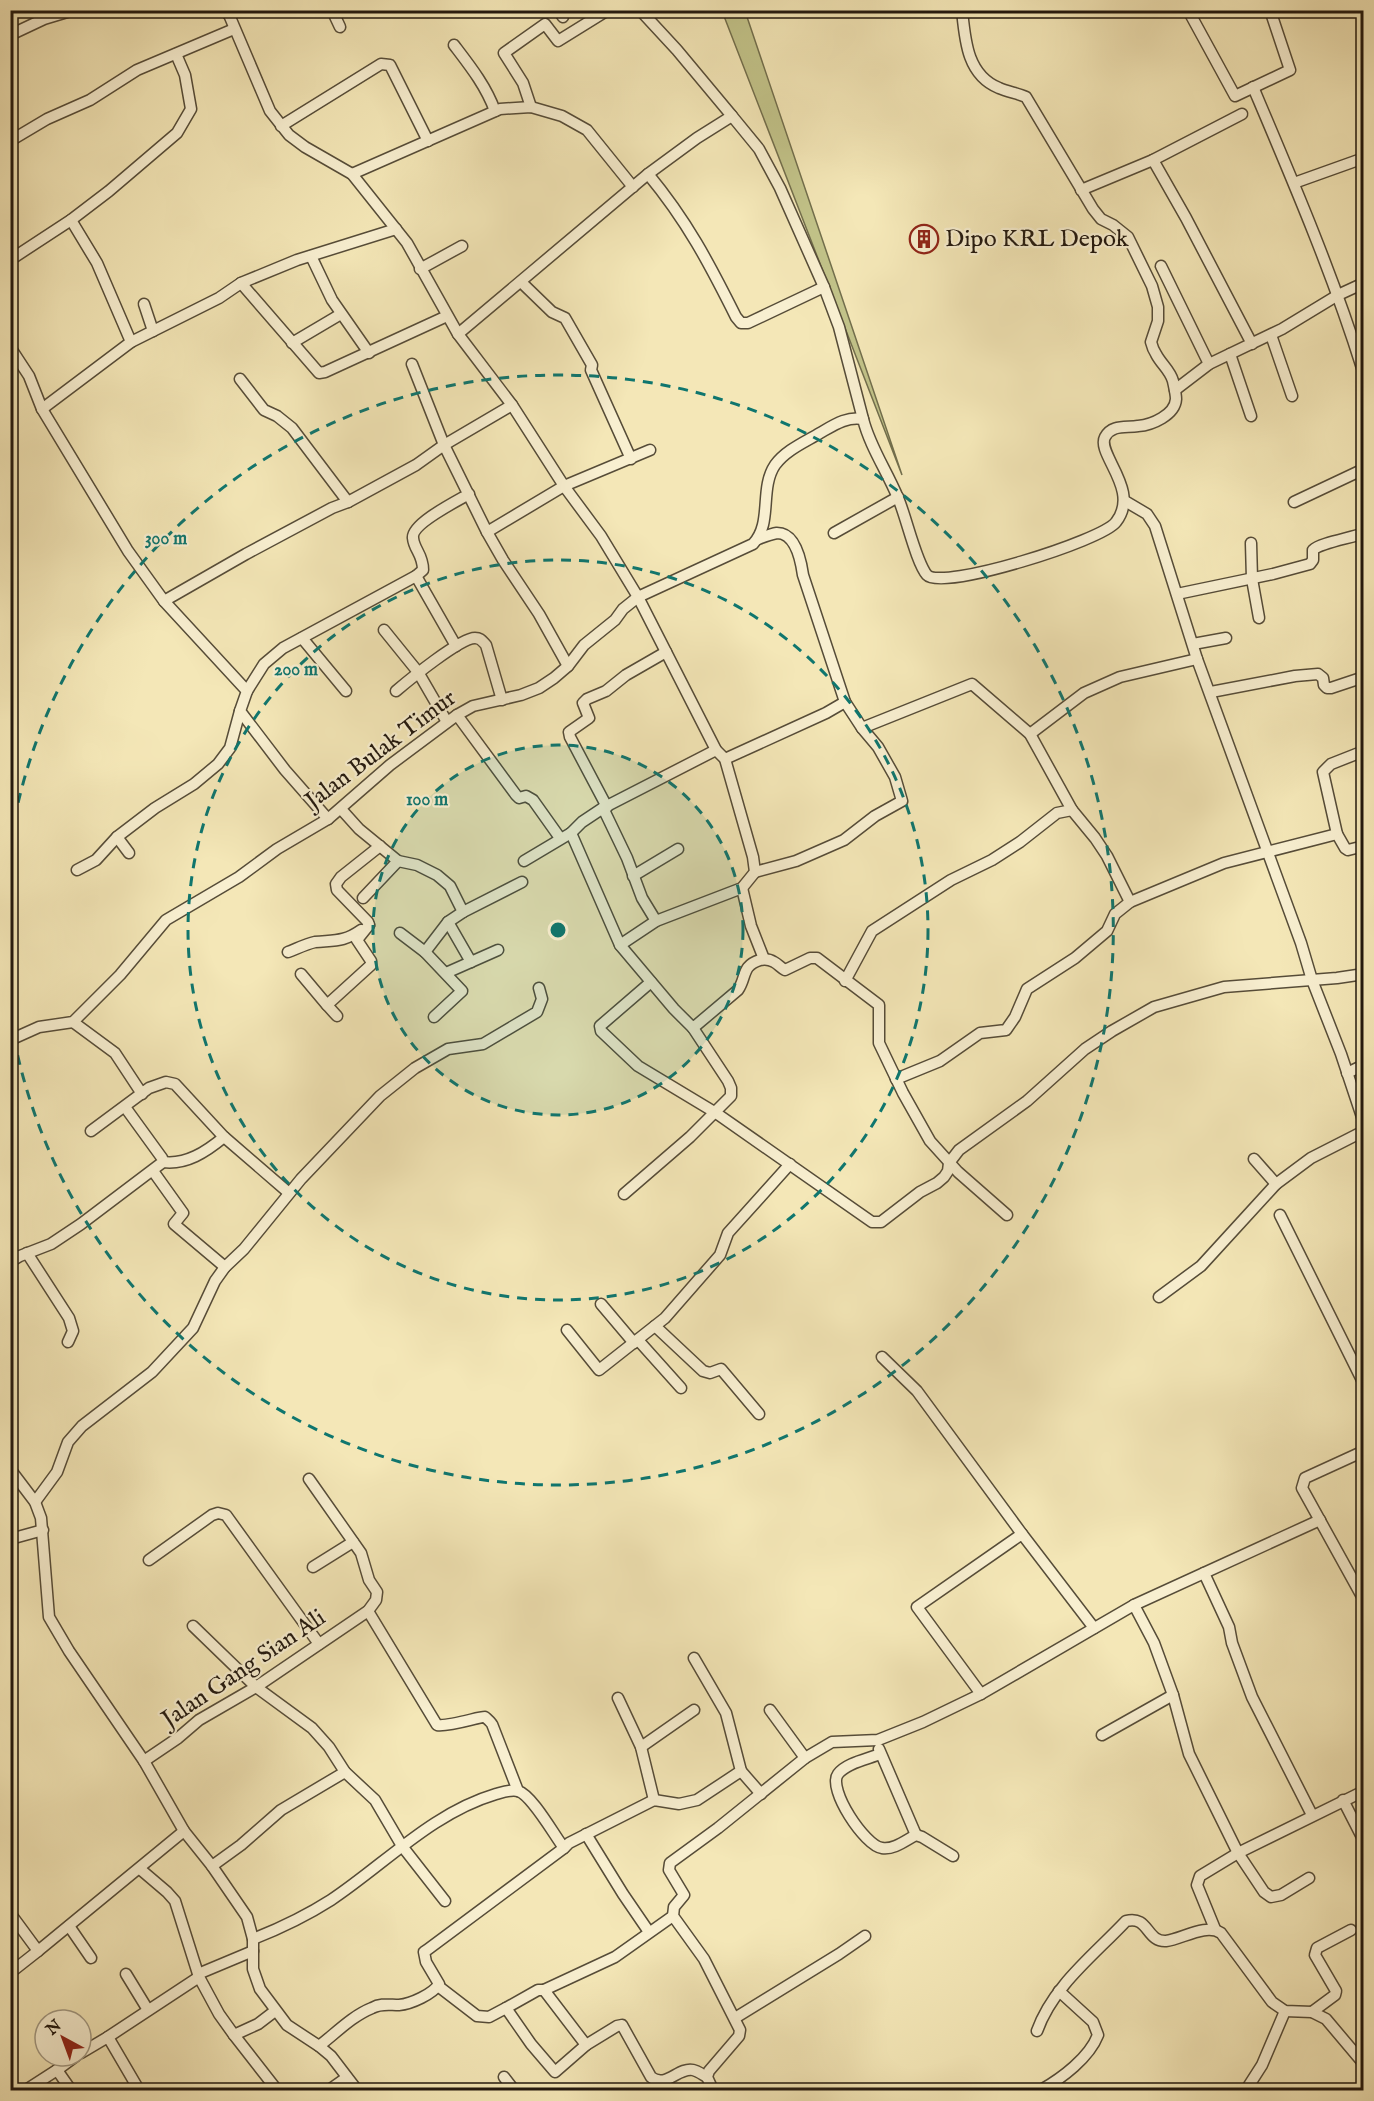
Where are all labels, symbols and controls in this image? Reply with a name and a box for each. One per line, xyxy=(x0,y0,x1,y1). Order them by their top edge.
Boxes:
building icon: Dipo KRL Depok xyxy=(908,223,940,255)
place label: Dipo KRL Depok xyxy=(945,224,1129,255)
text: 300 m xyxy=(145,528,187,551)
text: 200 m xyxy=(274,659,318,682)
street label: Jalan Bulak Timur xyxy=(297,683,463,819)
text: 100 m xyxy=(406,789,448,812)
centre of rings xyxy=(548,920,568,940)
street label: Jalan Gang Sian Ali xyxy=(154,1603,332,1737)
north arrow xyxy=(33,2008,93,2068)
text: N xyxy=(42,2016,66,2041)

